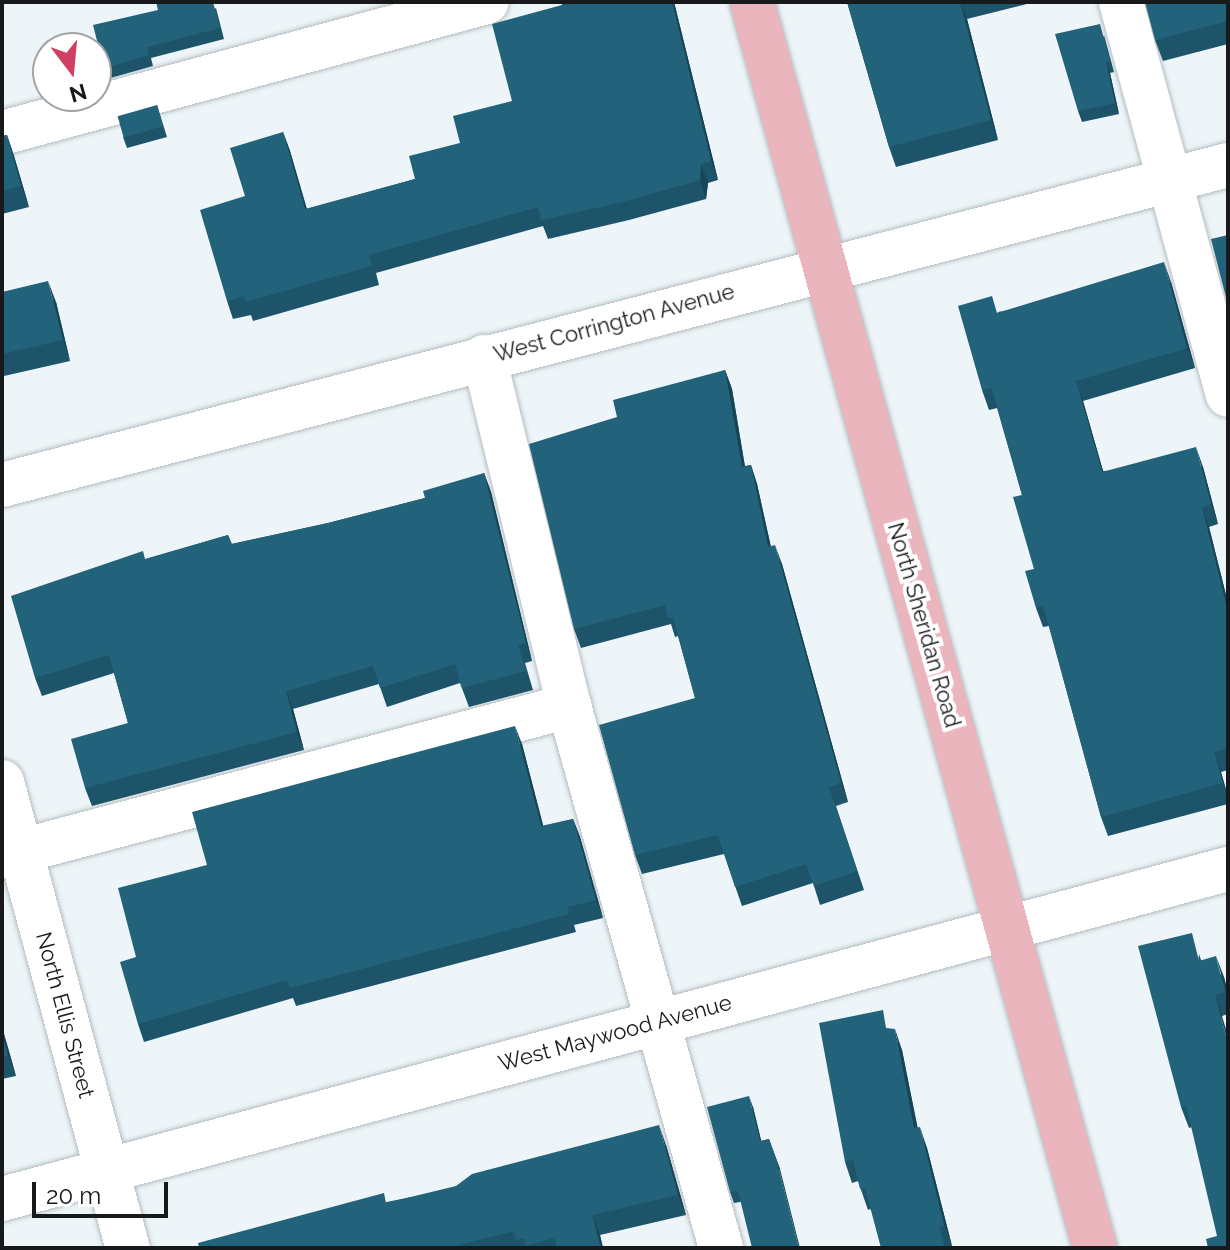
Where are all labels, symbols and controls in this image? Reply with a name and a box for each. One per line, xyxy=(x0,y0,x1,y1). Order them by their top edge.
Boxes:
north arrow xyxy=(32,32,112,112)
text: N xyxy=(66,78,90,108)
street label: West Corrington Avenue xyxy=(490,278,738,368)
street label: North Sheridan Road xyxy=(882,520,966,730)
street label: North Ellis Street xyxy=(30,929,100,1101)
street label: West Maywood Avenue xyxy=(495,989,735,1077)
scale bar xyxy=(36,1166,172,1216)
text: 20 m xyxy=(46,1181,101,1210)

